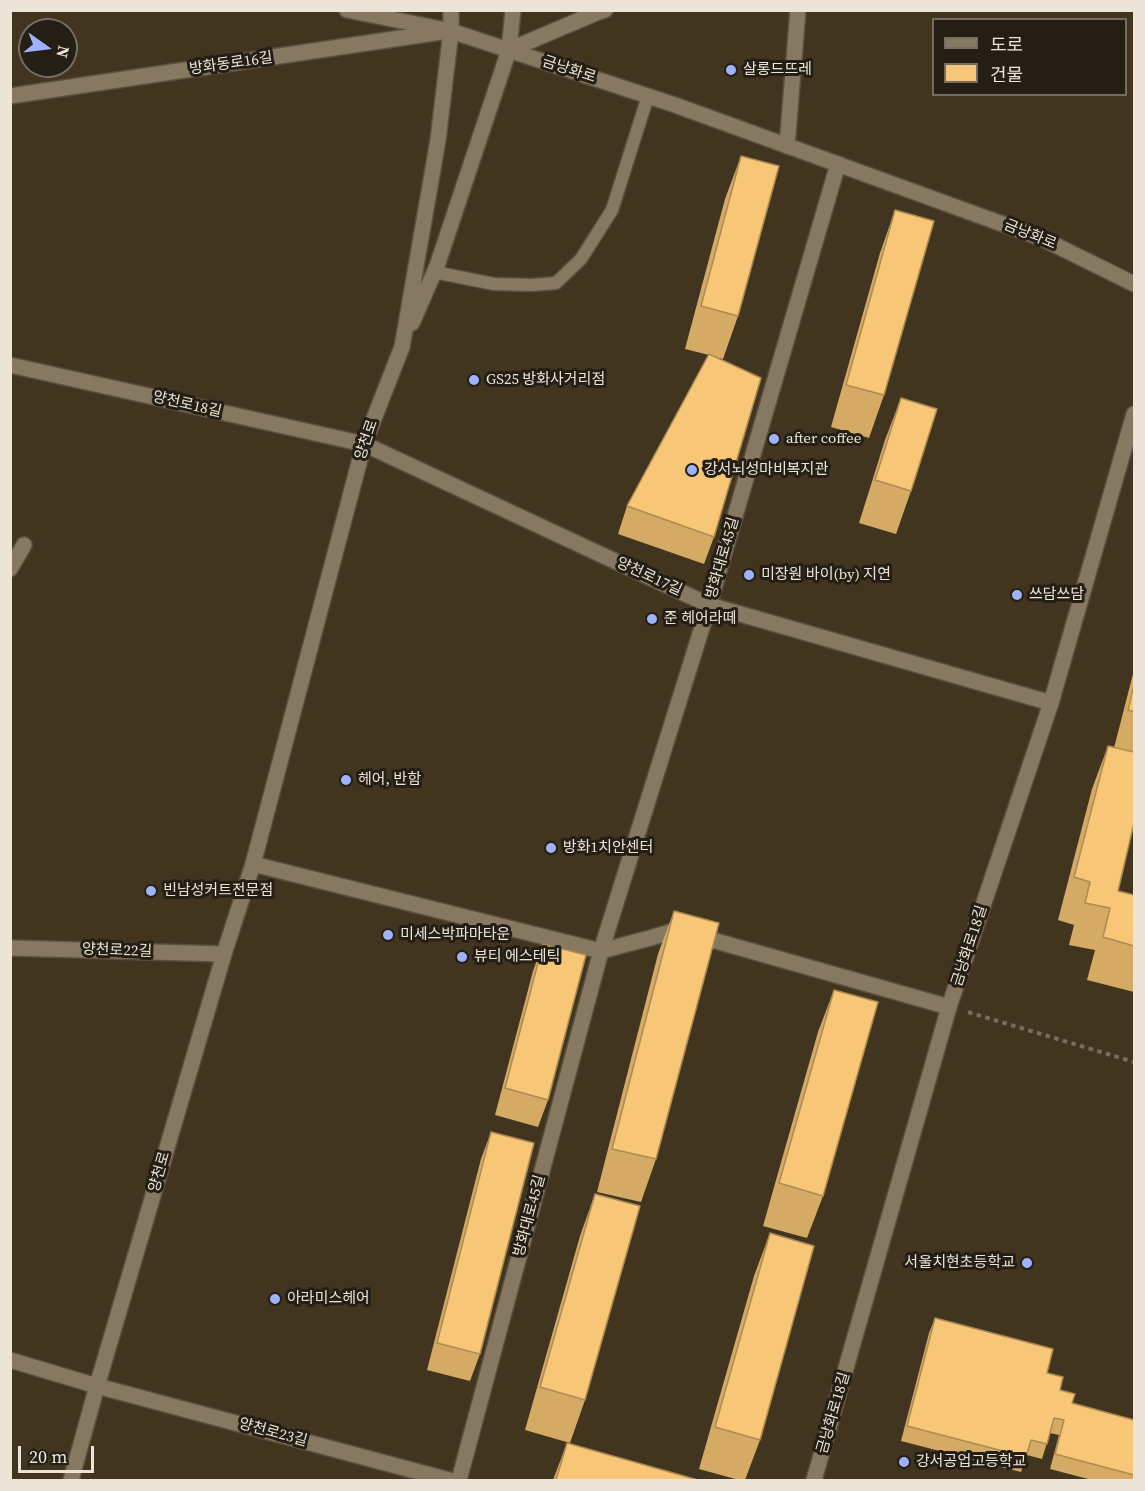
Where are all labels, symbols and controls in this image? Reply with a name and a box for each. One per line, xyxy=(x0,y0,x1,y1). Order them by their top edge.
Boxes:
north arrow xyxy=(18,18,78,78)
legend xyxy=(932,18,1127,96)
text: 도로 xyxy=(990,32,1023,57)
text: N xyxy=(51,44,76,60)
street label: 방화동로16길 xyxy=(188,49,274,79)
street label: 금낭화로 xyxy=(540,53,598,87)
place label: 살롱드뜨레 xyxy=(743,61,812,79)
text: 건물 xyxy=(990,62,1023,87)
marker: 살롱드뜨레 xyxy=(724,63,738,77)
street label: 금낭화로 xyxy=(1001,216,1059,254)
place label: GS25 방화사거리점 xyxy=(486,371,605,389)
marker: GS25 방화사거리점 xyxy=(467,373,481,387)
street label: 양천로18길 xyxy=(151,388,223,422)
street label: 양천로 xyxy=(352,417,382,463)
place label: after coffee xyxy=(786,430,861,448)
marker: after coffee xyxy=(767,432,781,446)
place label: 강서뇌성마비복지관 xyxy=(704,461,828,479)
marker: 강서뇌성마비복지관 xyxy=(685,463,699,477)
street label: 방화대로45길 xyxy=(703,515,743,601)
street label: 양천로17길 xyxy=(613,554,685,600)
place label: 미장원 바이(by) 지연 xyxy=(761,566,891,584)
marker: 미장원 바이(by) 지연 xyxy=(742,568,756,582)
place label: 쓰담쓰담 xyxy=(1029,586,1084,604)
marker: 쓰담쓰담 xyxy=(1010,588,1024,602)
place label: 준 헤어라떼 xyxy=(664,610,736,628)
marker: 준 헤어라떼 xyxy=(645,612,659,626)
place label: 헤어, 반함 xyxy=(358,771,421,789)
marker: 헤어, 반함 xyxy=(339,773,353,787)
place label: 방화1치안센터 xyxy=(563,839,653,857)
marker: 방화1치안센터 xyxy=(544,841,558,855)
place label: 빈남성커트전문점 xyxy=(163,882,273,900)
marker: 빈남성커트전문점 xyxy=(144,884,158,898)
street label: 금낭화로18길 xyxy=(948,903,992,989)
place label: 미세스박파마타운 xyxy=(400,926,510,944)
marker: 미세스박파마타운 xyxy=(381,928,395,942)
street label: 양천로22길 xyxy=(82,941,152,961)
place label: 뷰티 에스테틱 xyxy=(474,948,560,966)
marker: 뷰티 에스테틱 xyxy=(455,950,469,964)
street label: 양천로 xyxy=(146,1150,174,1194)
street label: 방화대로45길 xyxy=(510,1173,550,1259)
place label: 서울치현초등학교 xyxy=(905,1254,1015,1272)
marker: 서울치현초등학교 xyxy=(1020,1256,1034,1270)
place label: 아라미스헤어 xyxy=(287,1290,370,1308)
marker: 아라미스헤어 xyxy=(268,1292,282,1306)
street label: 금낭화로18길 xyxy=(814,1370,854,1456)
street label: 양천로23길 xyxy=(237,1415,309,1451)
scale bar xyxy=(21,1434,98,1472)
text: 20 m xyxy=(29,1444,67,1469)
place label: 강서공업고등학교 xyxy=(916,1453,1026,1471)
marker: 강서공업고등학교 xyxy=(897,1455,911,1469)

